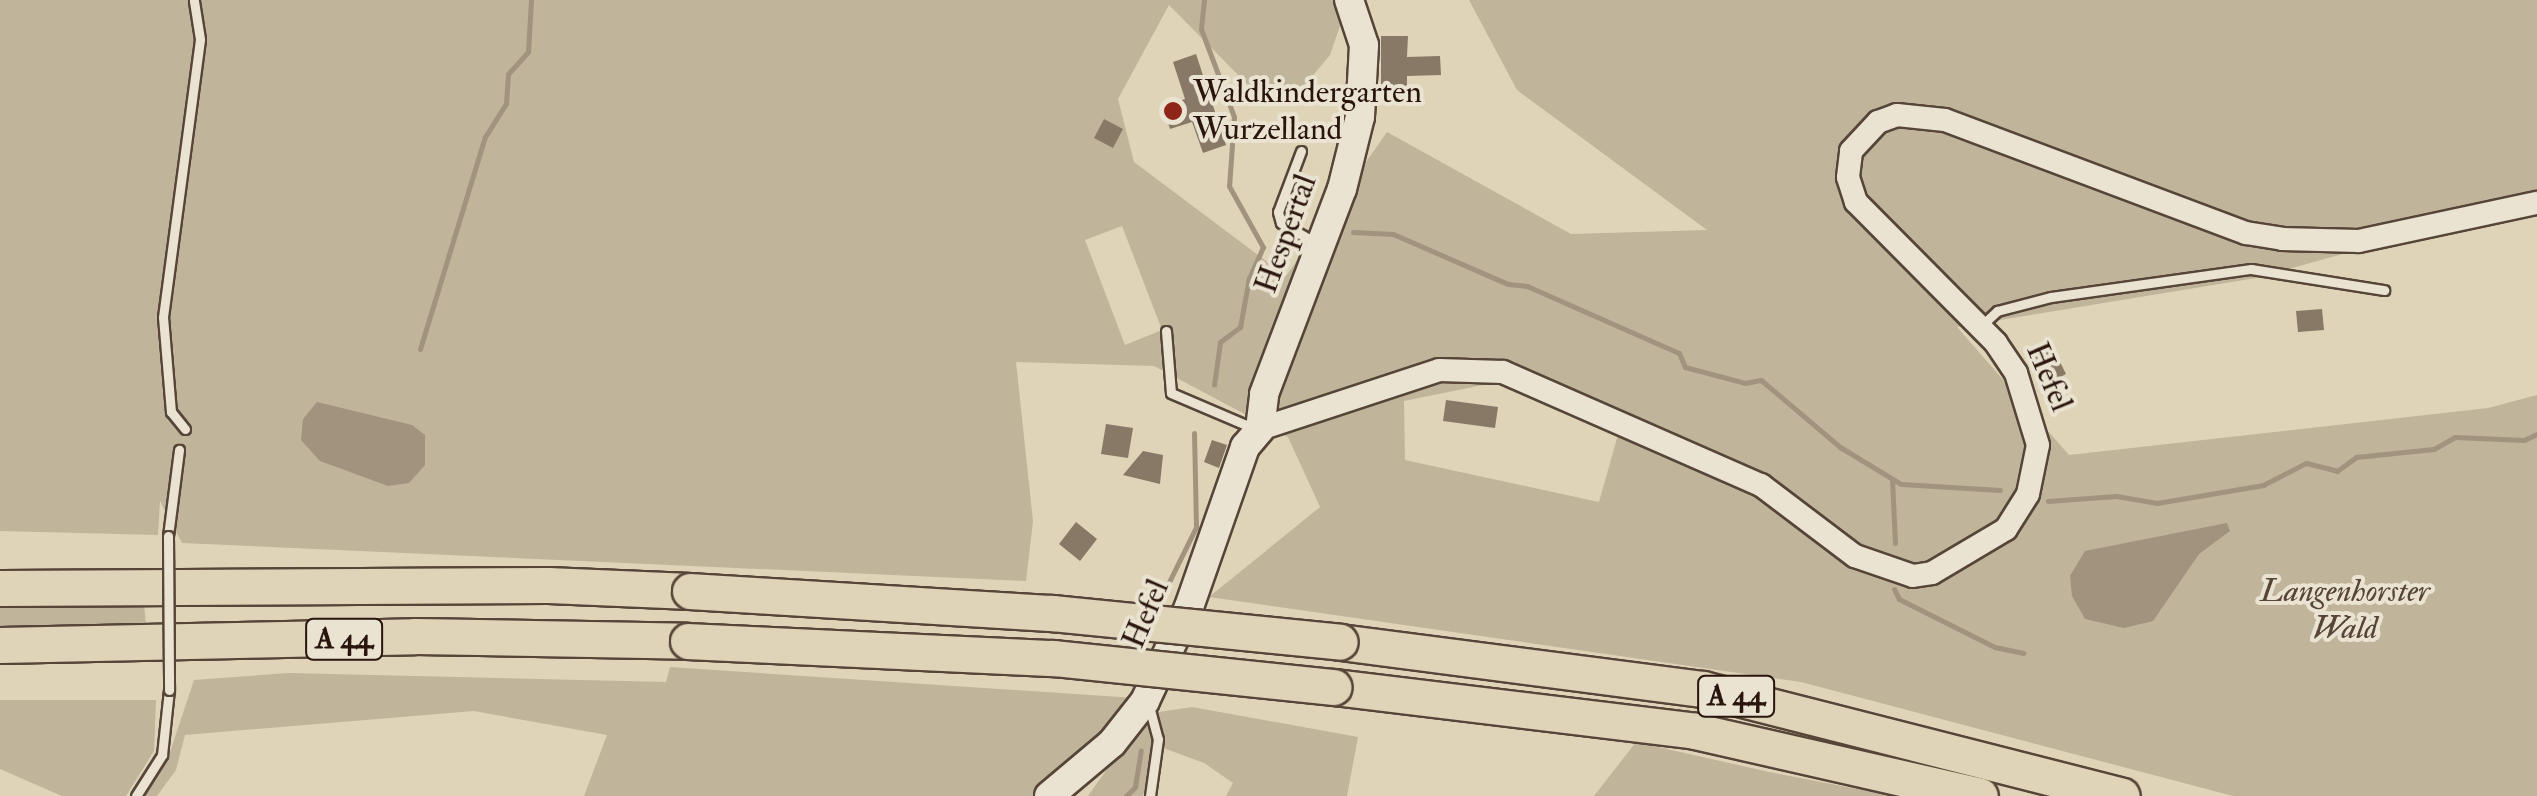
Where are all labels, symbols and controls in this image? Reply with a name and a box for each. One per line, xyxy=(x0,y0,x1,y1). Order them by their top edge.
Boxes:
place label: Waldkindergarten Wurzelland xyxy=(1193,74,1422,149)
marker: Waldkindergarten Wurzelland xyxy=(1162,100,1184,122)
street label: Hespertal xyxy=(1247,169,1325,299)
street label: Hefel xyxy=(2017,337,2081,417)
park label: Langenhorster Wald xyxy=(2260,573,2430,648)
street label: Hefel xyxy=(1114,574,1178,654)
road number: A 44 xyxy=(304,614,384,664)
road number: A 44 xyxy=(1696,671,1776,721)

